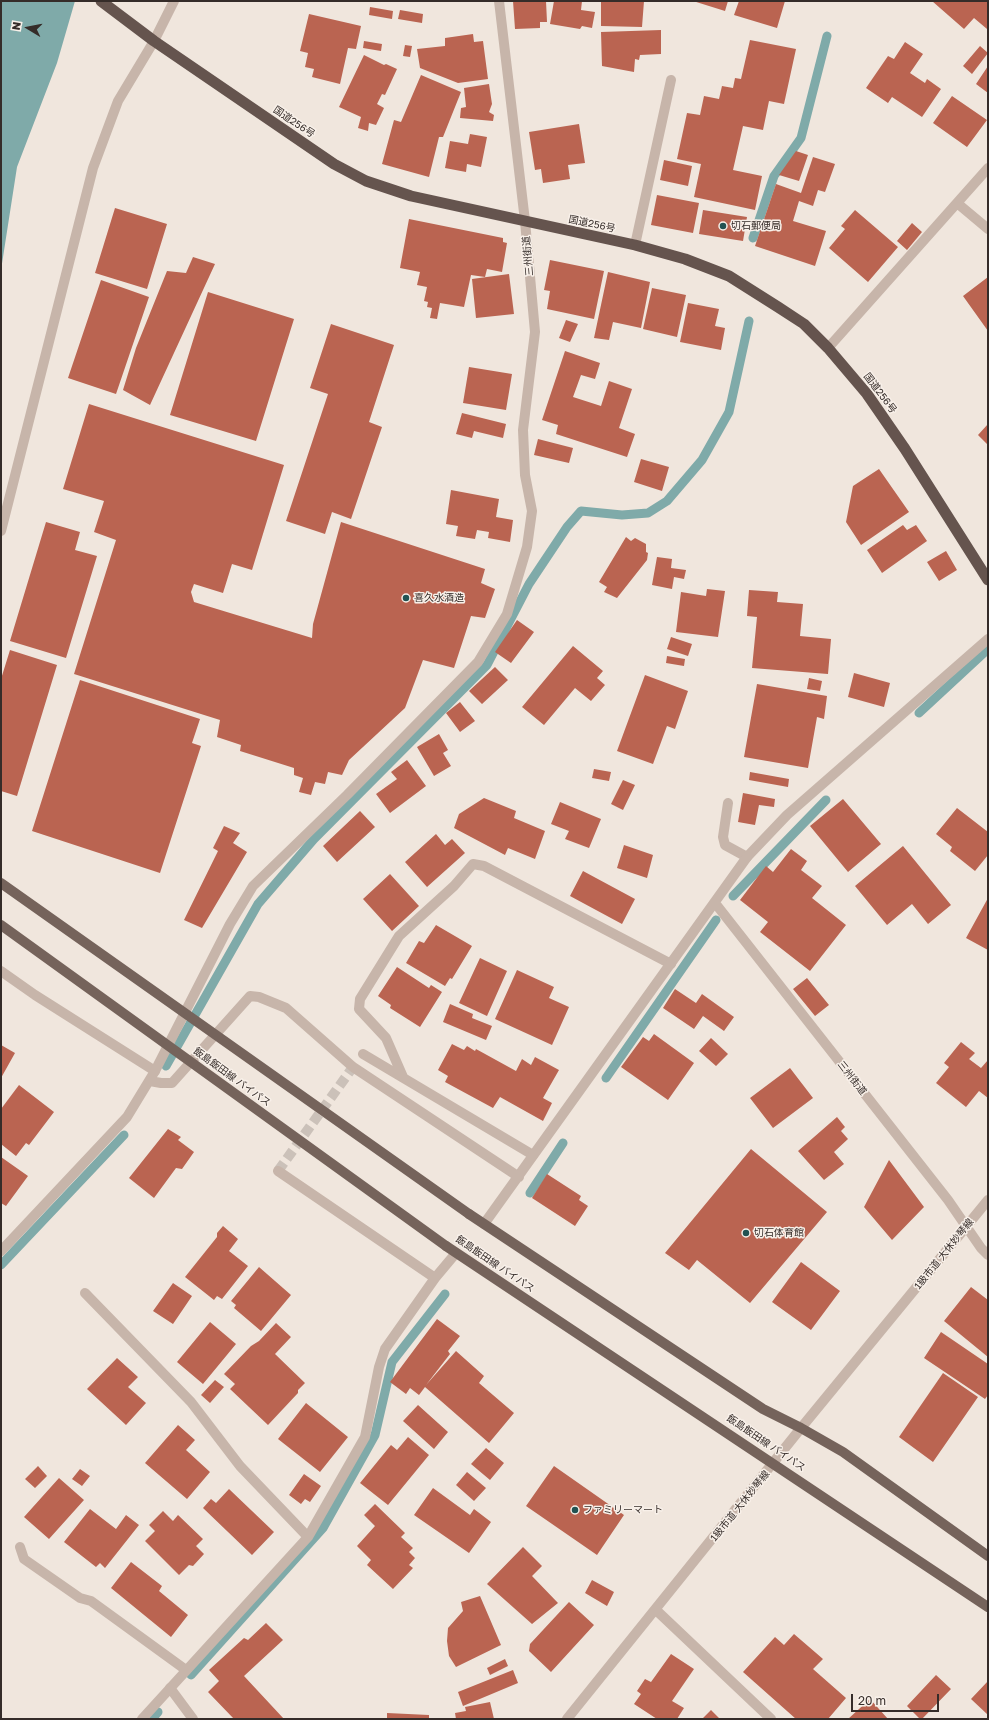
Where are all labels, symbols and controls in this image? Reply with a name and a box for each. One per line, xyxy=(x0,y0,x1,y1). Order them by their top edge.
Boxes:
north arrow xyxy=(8,8,48,48)
text: N xyxy=(9,21,23,31)
street label: 国道256号 xyxy=(271,104,317,140)
street label: 国道256号 xyxy=(567,213,617,235)
place label: 切石郵便局 xyxy=(731,220,781,232)
marker: 切石郵便局 xyxy=(718,221,728,231)
street label: 三州街道 xyxy=(520,236,536,276)
street label: 国道256号 xyxy=(861,370,899,416)
place label: 喜久水酒造 xyxy=(414,592,464,604)
marker: 喜久水酒造 xyxy=(401,593,411,603)
street label: 飯島飯田線 バイパス xyxy=(191,1045,273,1109)
street label: 三州街道 xyxy=(835,1059,869,1097)
street label: 1級市道 大休妙琴線 xyxy=(912,1216,976,1292)
place label: 切石体育館 xyxy=(754,1227,804,1239)
marker: 切石体育館 xyxy=(741,1228,751,1238)
street label: 飯島飯田線 バイパス xyxy=(453,1233,537,1295)
street label: 飯島飯田線 バイパス xyxy=(724,1412,808,1474)
street label: 1級市道 大休妙琴線 xyxy=(708,1468,772,1544)
place label: ファミリーマート xyxy=(583,1504,663,1516)
marker: ファミリーマート xyxy=(570,1505,580,1515)
scale bar xyxy=(853,1686,941,1712)
text: 20 m xyxy=(858,1693,886,1708)

